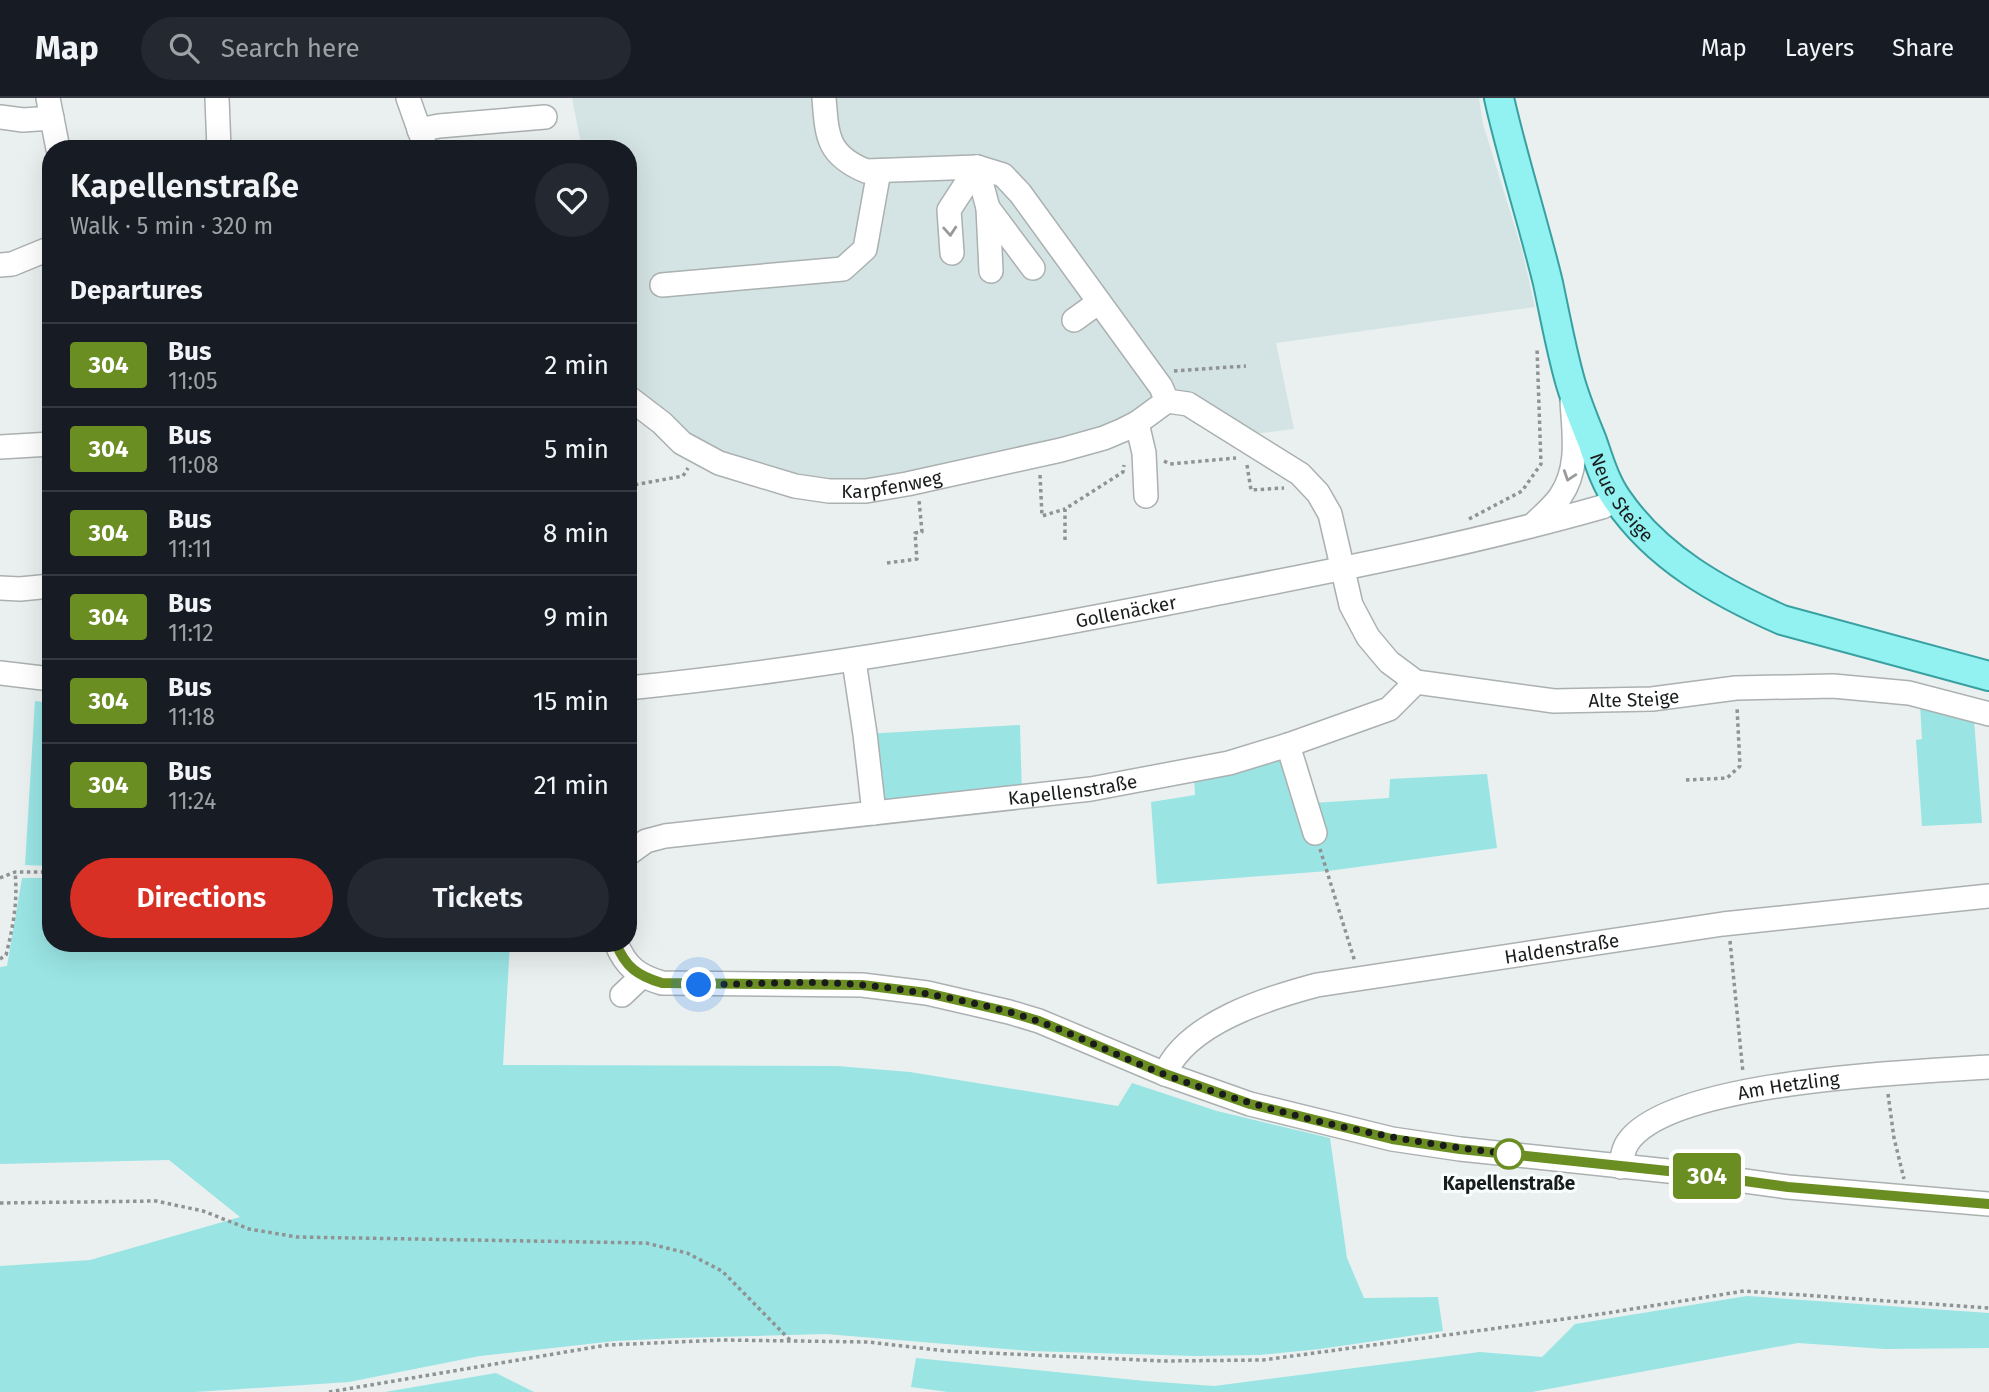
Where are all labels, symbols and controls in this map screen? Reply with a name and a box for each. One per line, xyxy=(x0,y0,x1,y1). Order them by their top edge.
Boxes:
search box xyxy=(141,17,631,80)
text: Map xyxy=(35,28,99,68)
icon: search xyxy=(165,29,203,67)
text: Search here xyxy=(221,33,360,64)
text: Map xyxy=(1701,34,1747,62)
text: Layers xyxy=(1785,34,1854,62)
text: Share xyxy=(1892,34,1954,62)
button: heart xyxy=(535,163,609,237)
text: Kapellenstraße xyxy=(70,166,299,206)
text: Walk · 5 min · 320 m xyxy=(70,212,273,240)
one-way arrow xyxy=(943,225,958,236)
text: Departures xyxy=(70,275,203,306)
text: Bus xyxy=(168,336,211,367)
text: 2 min xyxy=(544,350,609,381)
text: 304 xyxy=(88,351,129,379)
text: 11:05 xyxy=(168,367,217,395)
text: Bus xyxy=(168,420,211,451)
text: 5 min xyxy=(544,434,609,465)
text: 304 xyxy=(88,435,129,463)
street label: Neue Steige xyxy=(1585,450,1659,547)
text: 11:08 xyxy=(168,451,219,479)
street label: Karpfenweg xyxy=(841,465,944,503)
one-way arrow xyxy=(1563,469,1577,481)
text: Bus xyxy=(168,504,211,535)
text: 8 min xyxy=(543,518,609,549)
text: 304 xyxy=(88,519,129,547)
text: 11:11 xyxy=(168,535,212,563)
text: Bus xyxy=(168,588,211,619)
street label: Gollenäcker xyxy=(1074,590,1179,632)
text: 9 min xyxy=(544,602,609,633)
text: 304 xyxy=(88,603,129,631)
text: 11:12 xyxy=(168,619,214,647)
text: Bus xyxy=(168,672,211,703)
street label: Alte Steige xyxy=(1588,684,1681,712)
text: 15 min xyxy=(533,686,609,717)
text: 304 xyxy=(88,687,129,715)
text: 11:18 xyxy=(168,703,215,731)
text: Bus xyxy=(168,756,211,787)
street label: Kapellenstraße xyxy=(1007,769,1139,810)
text: 21 min xyxy=(534,770,609,801)
text: 304 xyxy=(88,771,129,799)
text: 11:24 xyxy=(168,787,216,815)
button: Directions xyxy=(70,858,333,938)
button: Tickets xyxy=(347,858,609,938)
street label: Haldenstraße xyxy=(1503,928,1621,968)
your location xyxy=(681,967,716,1002)
street label: Am Hetzling xyxy=(1735,1067,1841,1104)
marker: Kapellenstraße xyxy=(1494,1139,1524,1169)
line badge: 304 xyxy=(1667,1153,1747,1199)
text: 304 xyxy=(1687,1162,1727,1190)
place label: Kapellenstraße xyxy=(1443,1172,1575,1195)

